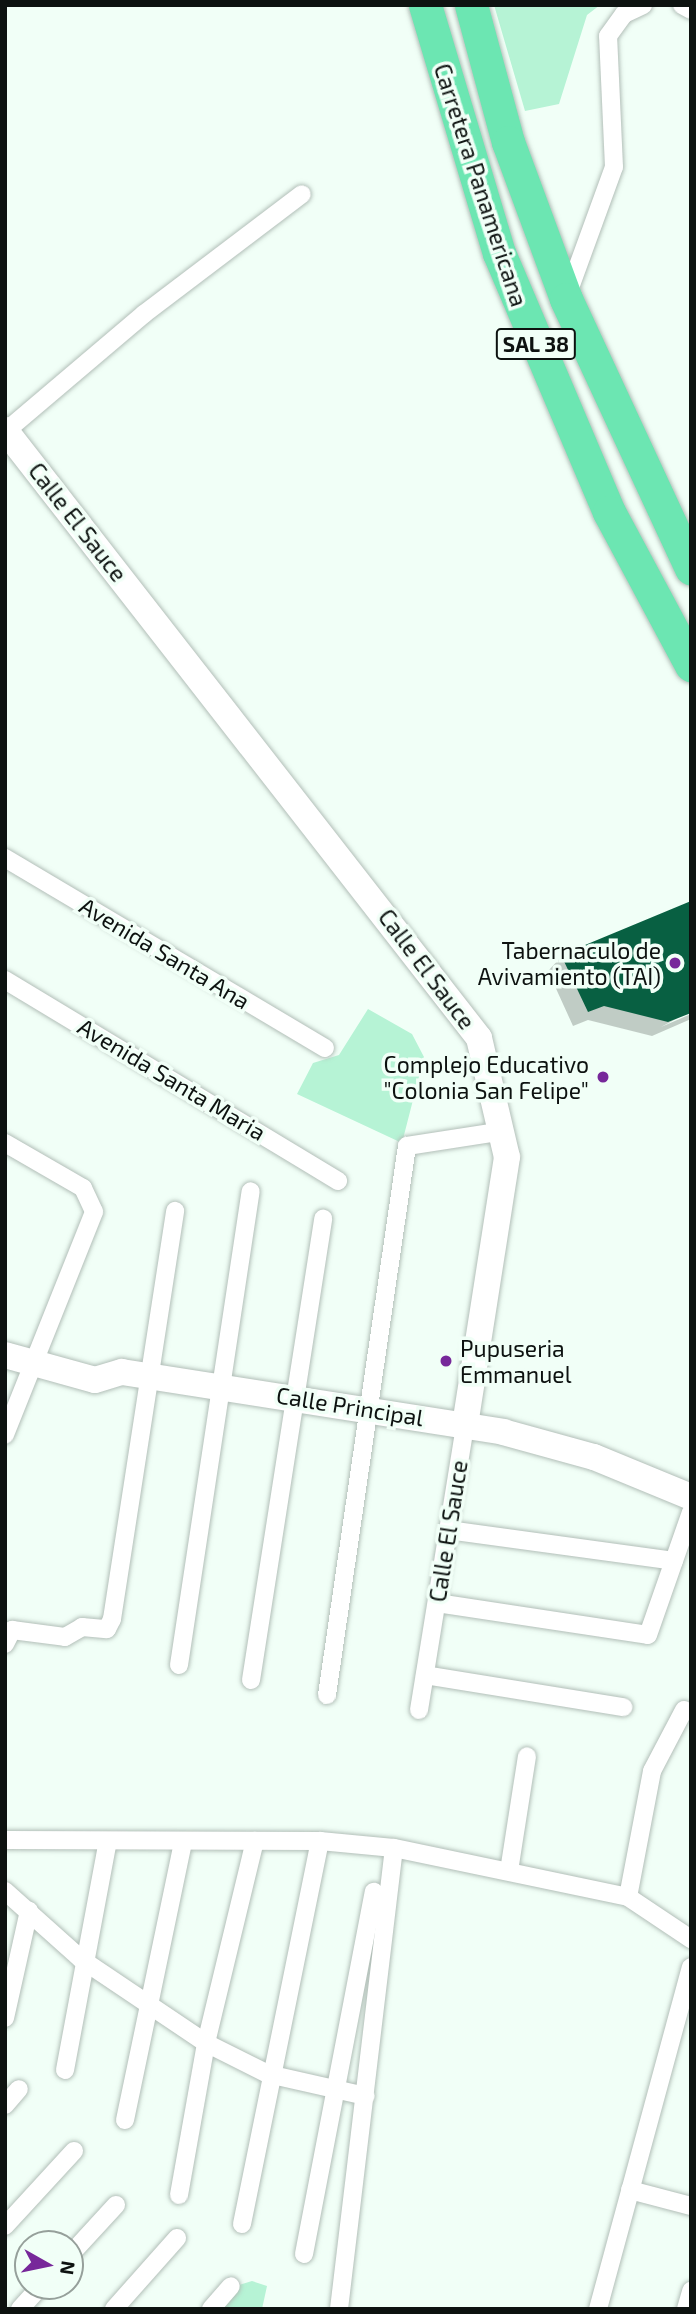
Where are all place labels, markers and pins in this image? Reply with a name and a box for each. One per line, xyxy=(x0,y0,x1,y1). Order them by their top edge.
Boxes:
place label: Tabernaculo de Avivamiento (TAI) xyxy=(478,936,661,990)
marker: Tabernaculo de Avivamiento (TAI) xyxy=(667,955,683,971)
place label: Complejo Educativo "Colonia San Felipe" xyxy=(383,1050,589,1104)
marker: Complejo Educativo "Colonia San Felipe" xyxy=(595,1069,611,1085)
place label: Pupuseria Emmanuel xyxy=(460,1334,571,1388)
marker: Pupuseria Emmanuel xyxy=(438,1353,454,1369)

